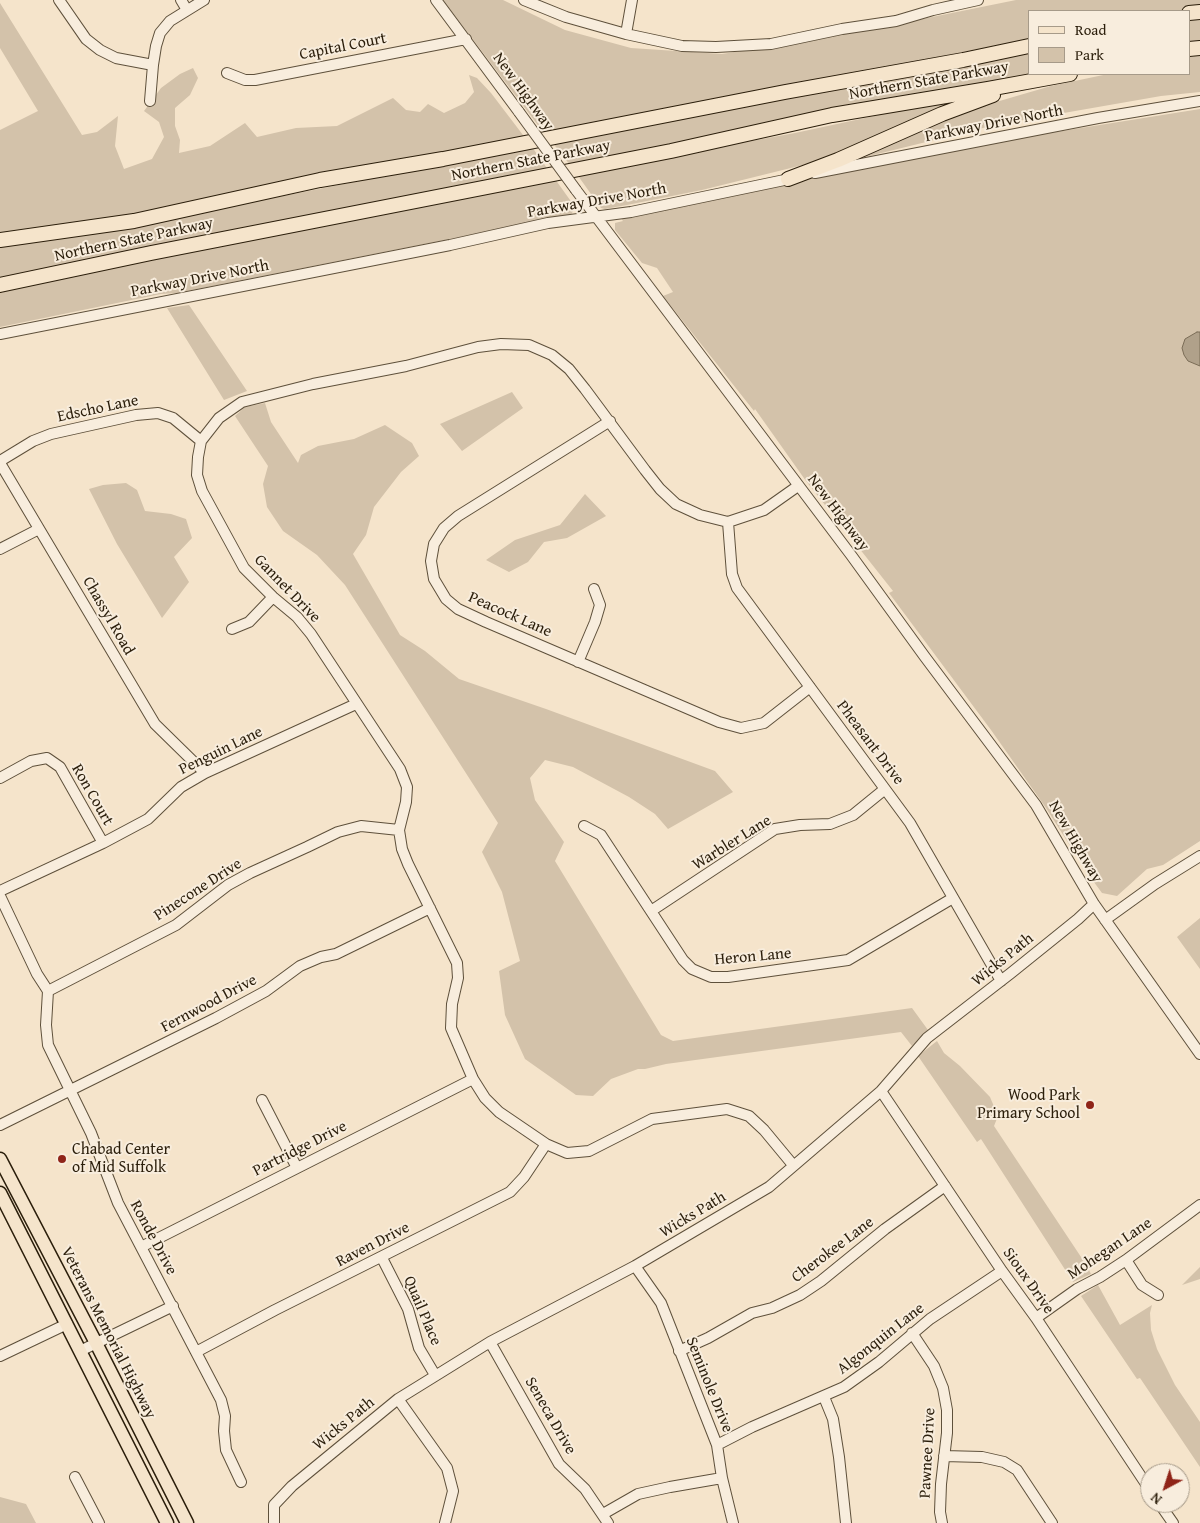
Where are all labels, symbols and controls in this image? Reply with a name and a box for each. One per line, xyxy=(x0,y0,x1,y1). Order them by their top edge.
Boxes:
legend xyxy=(1028,10,1190,75)
text: Road xyxy=(1075,19,1106,40)
street label: Capital Court xyxy=(298,29,388,65)
text: Park xyxy=(1075,44,1104,65)
street label: New Highway xyxy=(488,49,558,135)
street label: Northern State Parkway xyxy=(848,58,1010,104)
street label: Parkway Drive North xyxy=(923,101,1065,147)
street label: Northern State Parkway xyxy=(450,136,612,186)
street label: Parkway Drive North xyxy=(526,179,668,223)
street label: Northern State Parkway xyxy=(53,214,215,266)
street label: Parkway Drive North xyxy=(129,256,271,302)
street label: Edscho Lane xyxy=(56,391,140,427)
street label: New Highway xyxy=(803,471,873,555)
street label: Gannet Drive xyxy=(250,551,324,627)
street label: Chassyl Road xyxy=(78,573,138,659)
street label: Peacock Lane xyxy=(465,588,555,642)
street label: Pheasant Drive xyxy=(832,697,908,789)
street label: Penguin Lane xyxy=(176,723,266,779)
street label: Ron Court xyxy=(67,761,117,829)
street label: New Highway xyxy=(1044,798,1106,886)
street label: Warbler Lane xyxy=(689,811,775,875)
street label: Pinecone Drive xyxy=(151,855,245,925)
street label: Wicks Path xyxy=(968,929,1038,991)
street label: Heron Lane xyxy=(714,944,792,970)
street label: Fernwood Drive xyxy=(158,971,260,1037)
place label: Wood Park Primary School xyxy=(977,1086,1080,1124)
marker: Wood Park Primary School xyxy=(1084,1099,1096,1111)
street label: Partridge Drive xyxy=(250,1117,350,1181)
place label: Chabad Center of Mid Suffolk xyxy=(72,1140,170,1178)
marker: Chabad Center of Mid Suffolk xyxy=(56,1153,68,1165)
street label: Wicks Path xyxy=(656,1188,730,1242)
street label: Ronde Drive xyxy=(125,1197,181,1279)
street label: Cherokee Lane xyxy=(788,1213,878,1287)
street label: Mohegan Lane xyxy=(1064,1214,1156,1284)
street label: Raven Drive xyxy=(333,1218,413,1272)
street label: Veterans Memorial Highway xyxy=(56,1244,160,1422)
street label: Sioux Drive xyxy=(998,1244,1058,1318)
street label: Quail Place xyxy=(399,1273,445,1349)
street label: Algonquin Lane xyxy=(834,1299,928,1379)
street label: Seminole Drive xyxy=(681,1334,737,1436)
street label: Seneca Drive xyxy=(520,1374,580,1458)
street label: Wicks Path xyxy=(309,1393,379,1455)
street label: Pawnee Drive xyxy=(916,1407,940,1499)
north arrow xyxy=(1140,1463,1190,1513)
text: N xyxy=(1146,1488,1166,1509)

